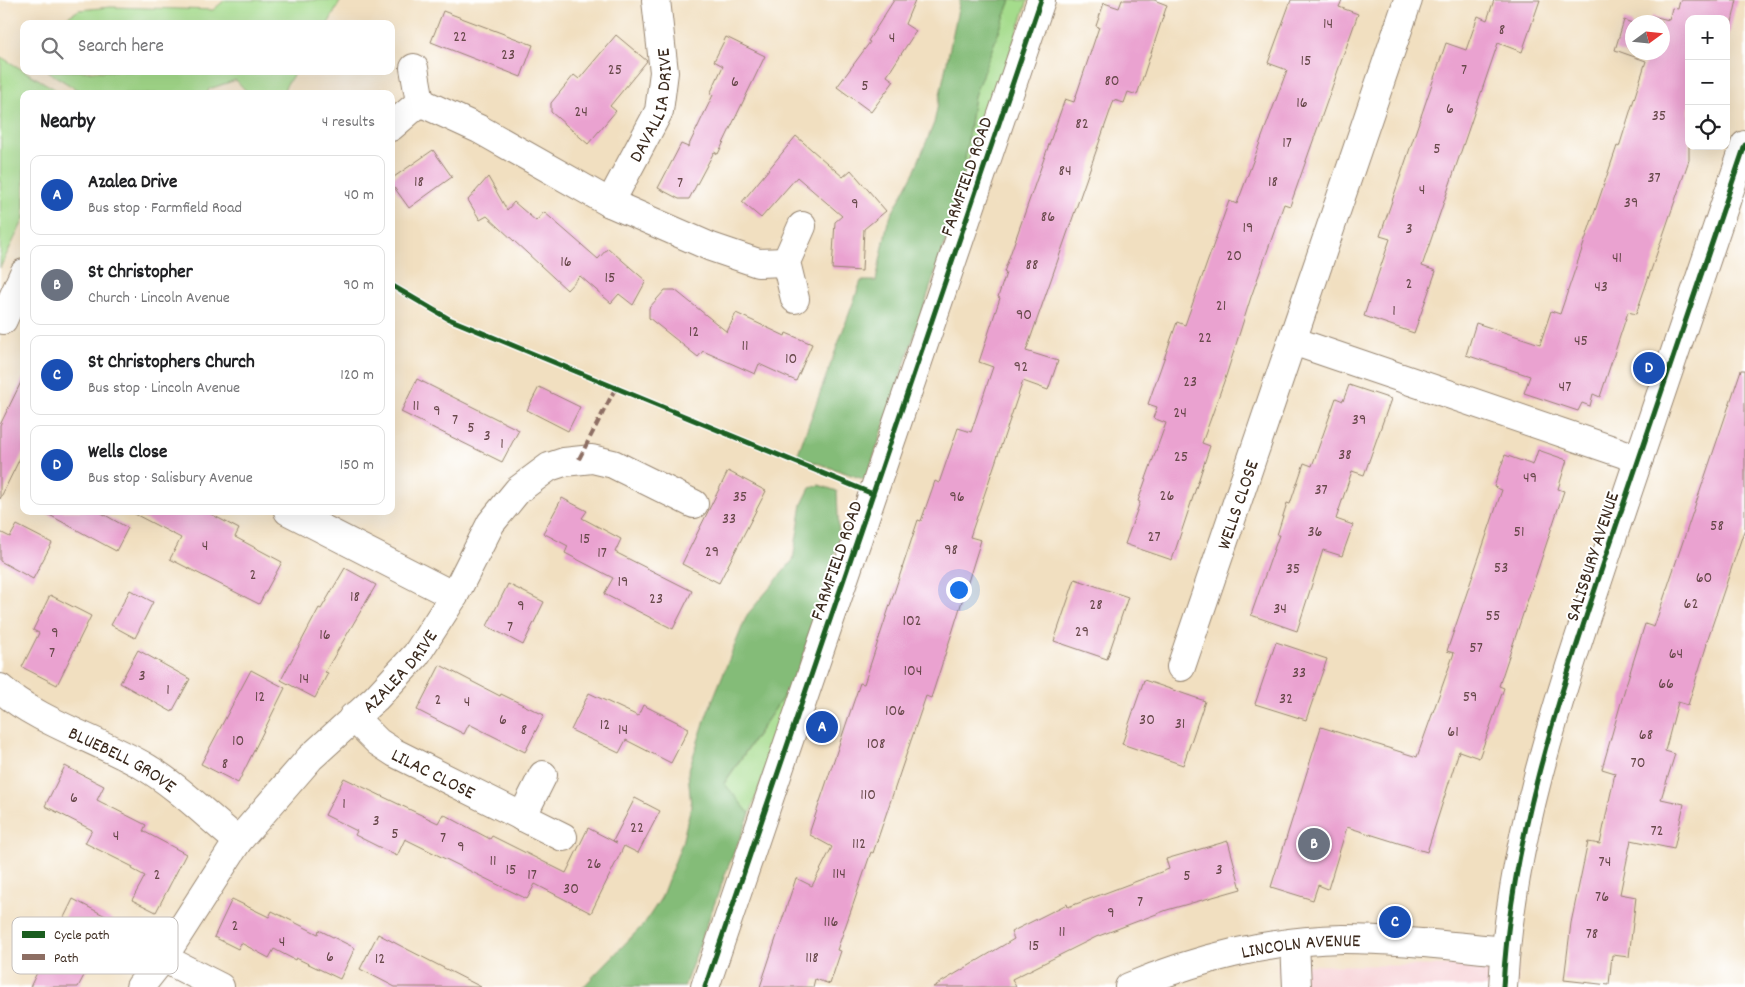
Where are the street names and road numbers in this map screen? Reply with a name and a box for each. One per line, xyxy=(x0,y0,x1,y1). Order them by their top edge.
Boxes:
street label: DAVALLIA DRIVE xyxy=(624,46,681,168)
street label: FARMFIELD ROAD xyxy=(935,114,1001,240)
street label: WELLS CLOSE xyxy=(1212,457,1268,554)
street label: SALISBURY AVENUE xyxy=(1561,488,1628,625)
street label: FARMFIELD ROAD xyxy=(805,498,871,624)
street label: AZALEA DRIVE xyxy=(358,625,446,721)
street label: BLUEBELL GROVE xyxy=(63,721,181,801)
street label: LILAC CLOSE xyxy=(386,743,479,808)
street label: LINCOLN AVENUE xyxy=(1239,929,1361,968)

